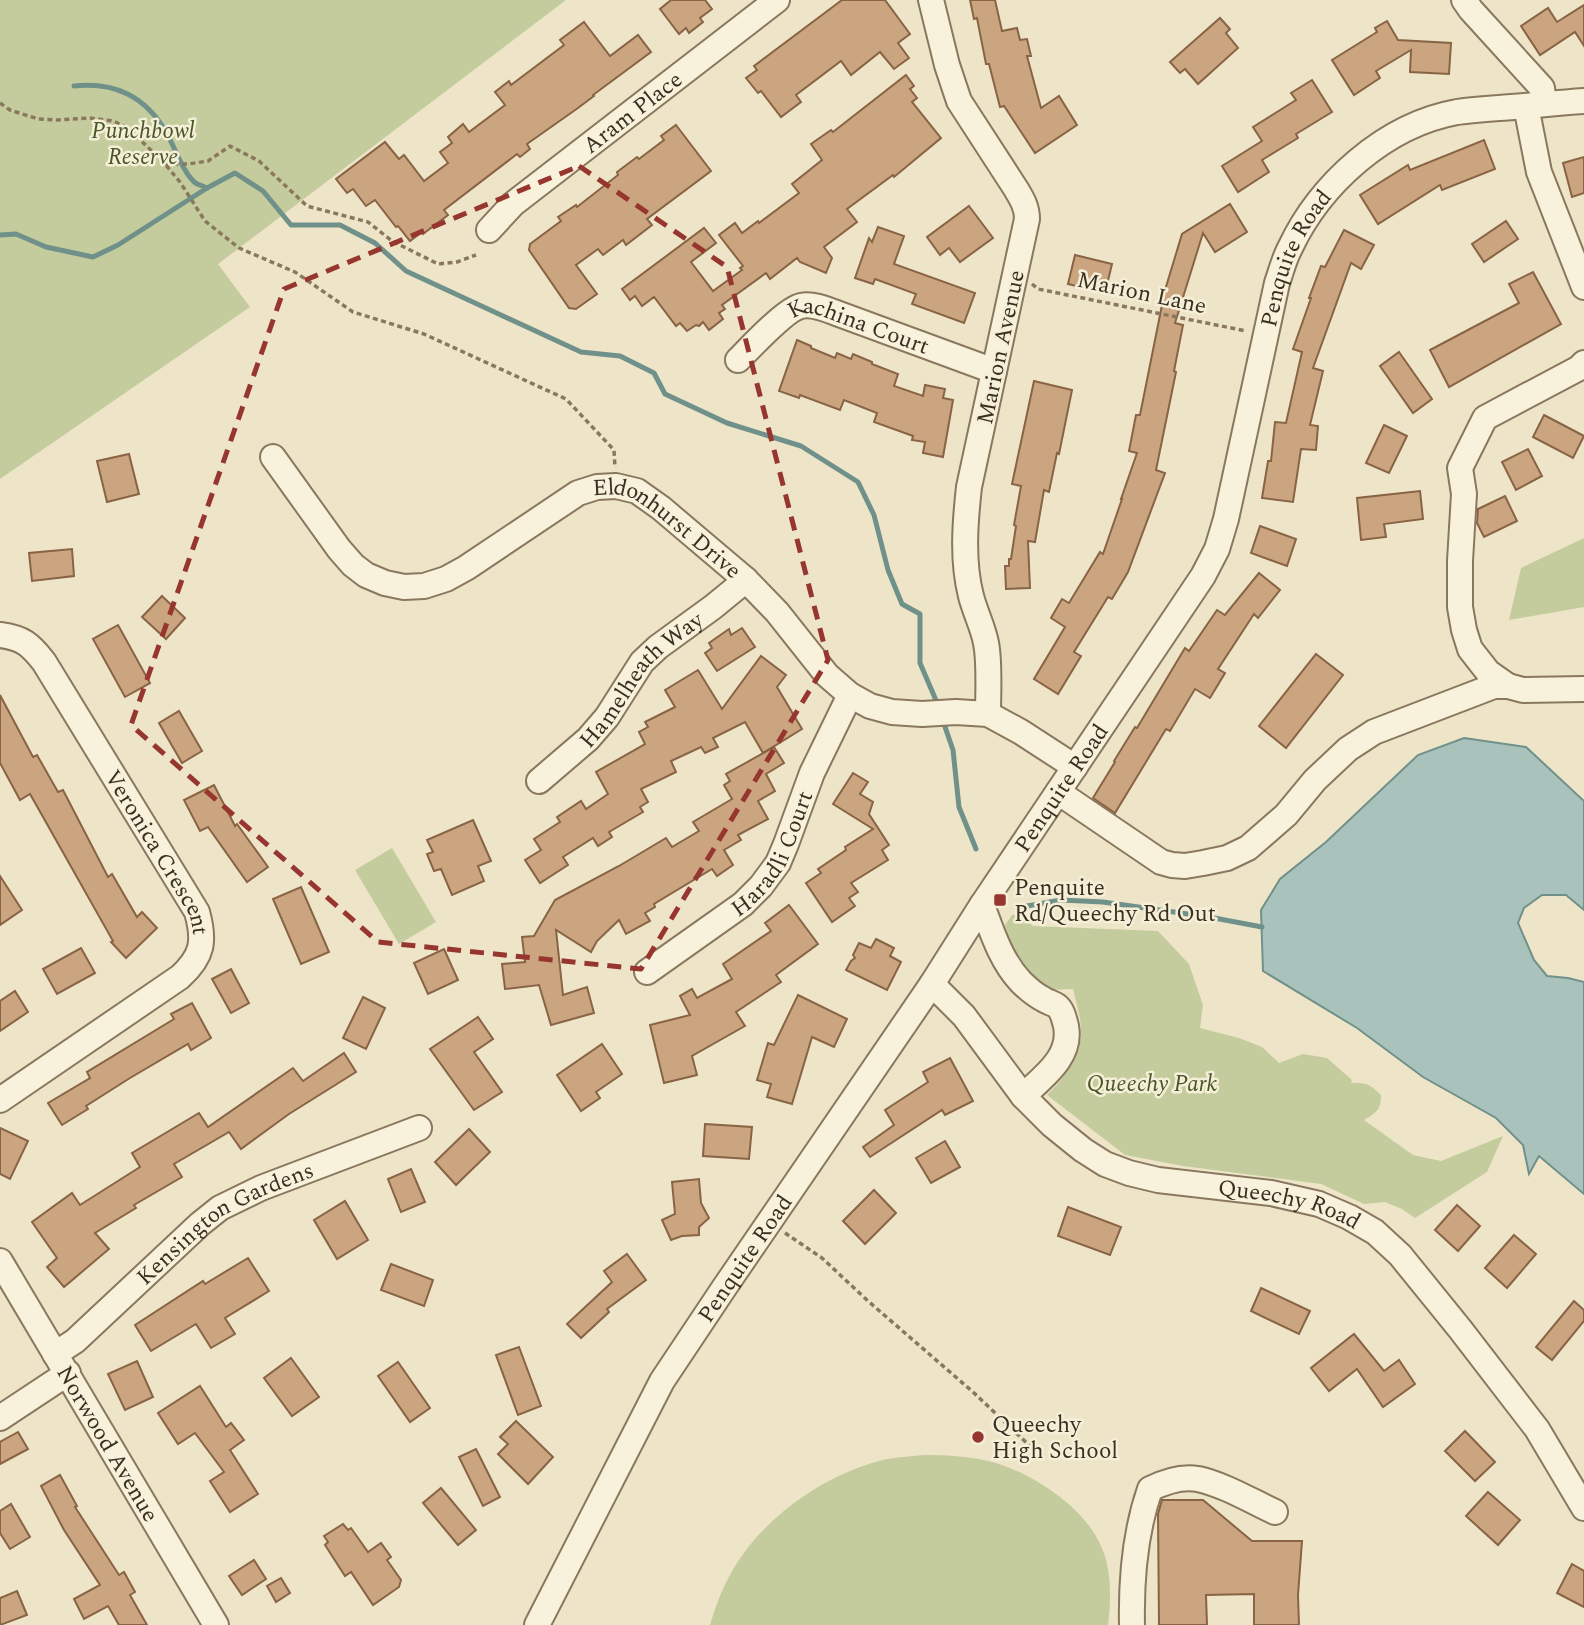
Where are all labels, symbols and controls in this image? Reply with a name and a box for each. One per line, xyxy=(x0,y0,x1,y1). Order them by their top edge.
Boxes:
street label: Aram Place xyxy=(576,63,691,163)
park label: Punchbowl Reserve xyxy=(91,114,195,175)
street label: Penquite Road xyxy=(1252,182,1341,331)
street label: Marion Lane xyxy=(1074,263,1210,324)
street label: Marion Avenue xyxy=(968,267,1035,428)
street label: Kachina Court xyxy=(781,289,934,365)
street label: Eldonhurst Drive xyxy=(592,470,749,588)
street label: Hamelheath Way xyxy=(571,603,712,757)
street label: Penquite Road xyxy=(1006,717,1118,860)
street label: Veronica Crescent xyxy=(95,763,217,937)
street label: Haradli Court xyxy=(724,786,823,926)
place label: Penquite Rd/Queechy Rd Out xyxy=(1014,871,1216,932)
marker: Penquite Rd/Queechy Rd Out xyxy=(992,892,1008,908)
park label: Queechy Park xyxy=(1087,1067,1218,1102)
street label: Kensington Gardens xyxy=(129,1153,319,1294)
street label: Queechy Road xyxy=(1216,1171,1367,1239)
street label: Penquite Road xyxy=(689,1188,802,1330)
street label: Norwood Avenue xyxy=(47,1359,167,1529)
place label: Queechy High School xyxy=(992,1408,1118,1469)
marker: Queechy High School xyxy=(970,1429,986,1445)

